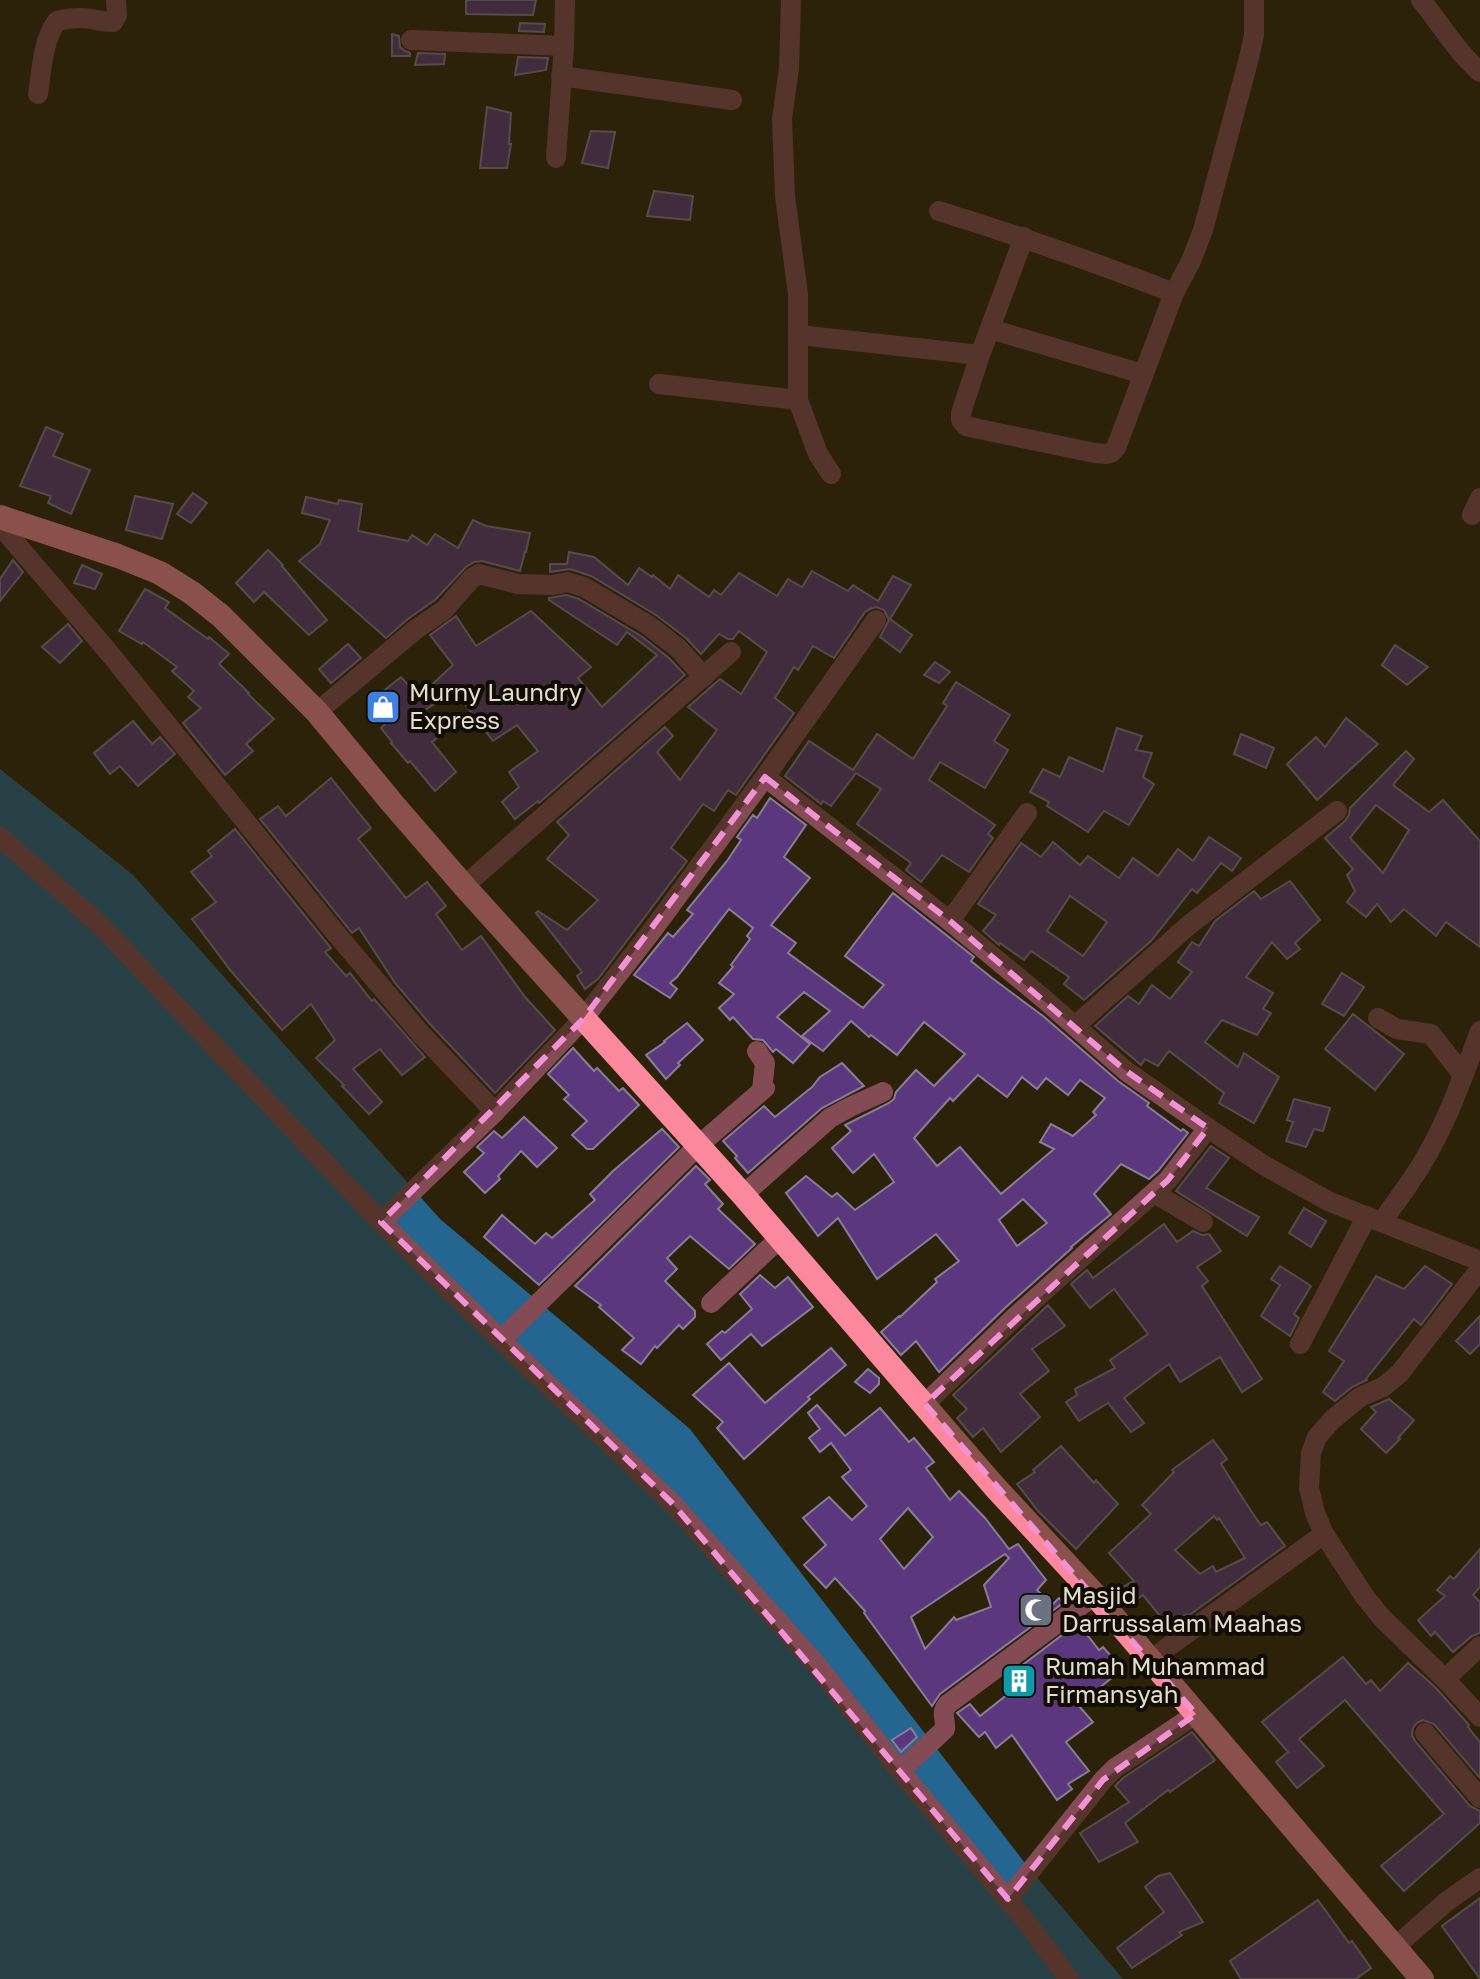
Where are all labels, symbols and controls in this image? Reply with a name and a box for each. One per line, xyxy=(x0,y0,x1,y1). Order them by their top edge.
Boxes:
place label: Murny Laundry Express xyxy=(409,677,582,734)
shop icon: Murny Laundry Express xyxy=(364,688,402,726)
place label: Masjid Darrussalam Maahas xyxy=(1062,1580,1302,1637)
mosque icon: Masjid Darrussalam Maahas xyxy=(1017,1591,1055,1629)
place label: Rumah Muhammad Firmansyah xyxy=(1045,1651,1265,1708)
building icon: Rumah Muhammad Firmansyah xyxy=(1000,1662,1038,1700)

